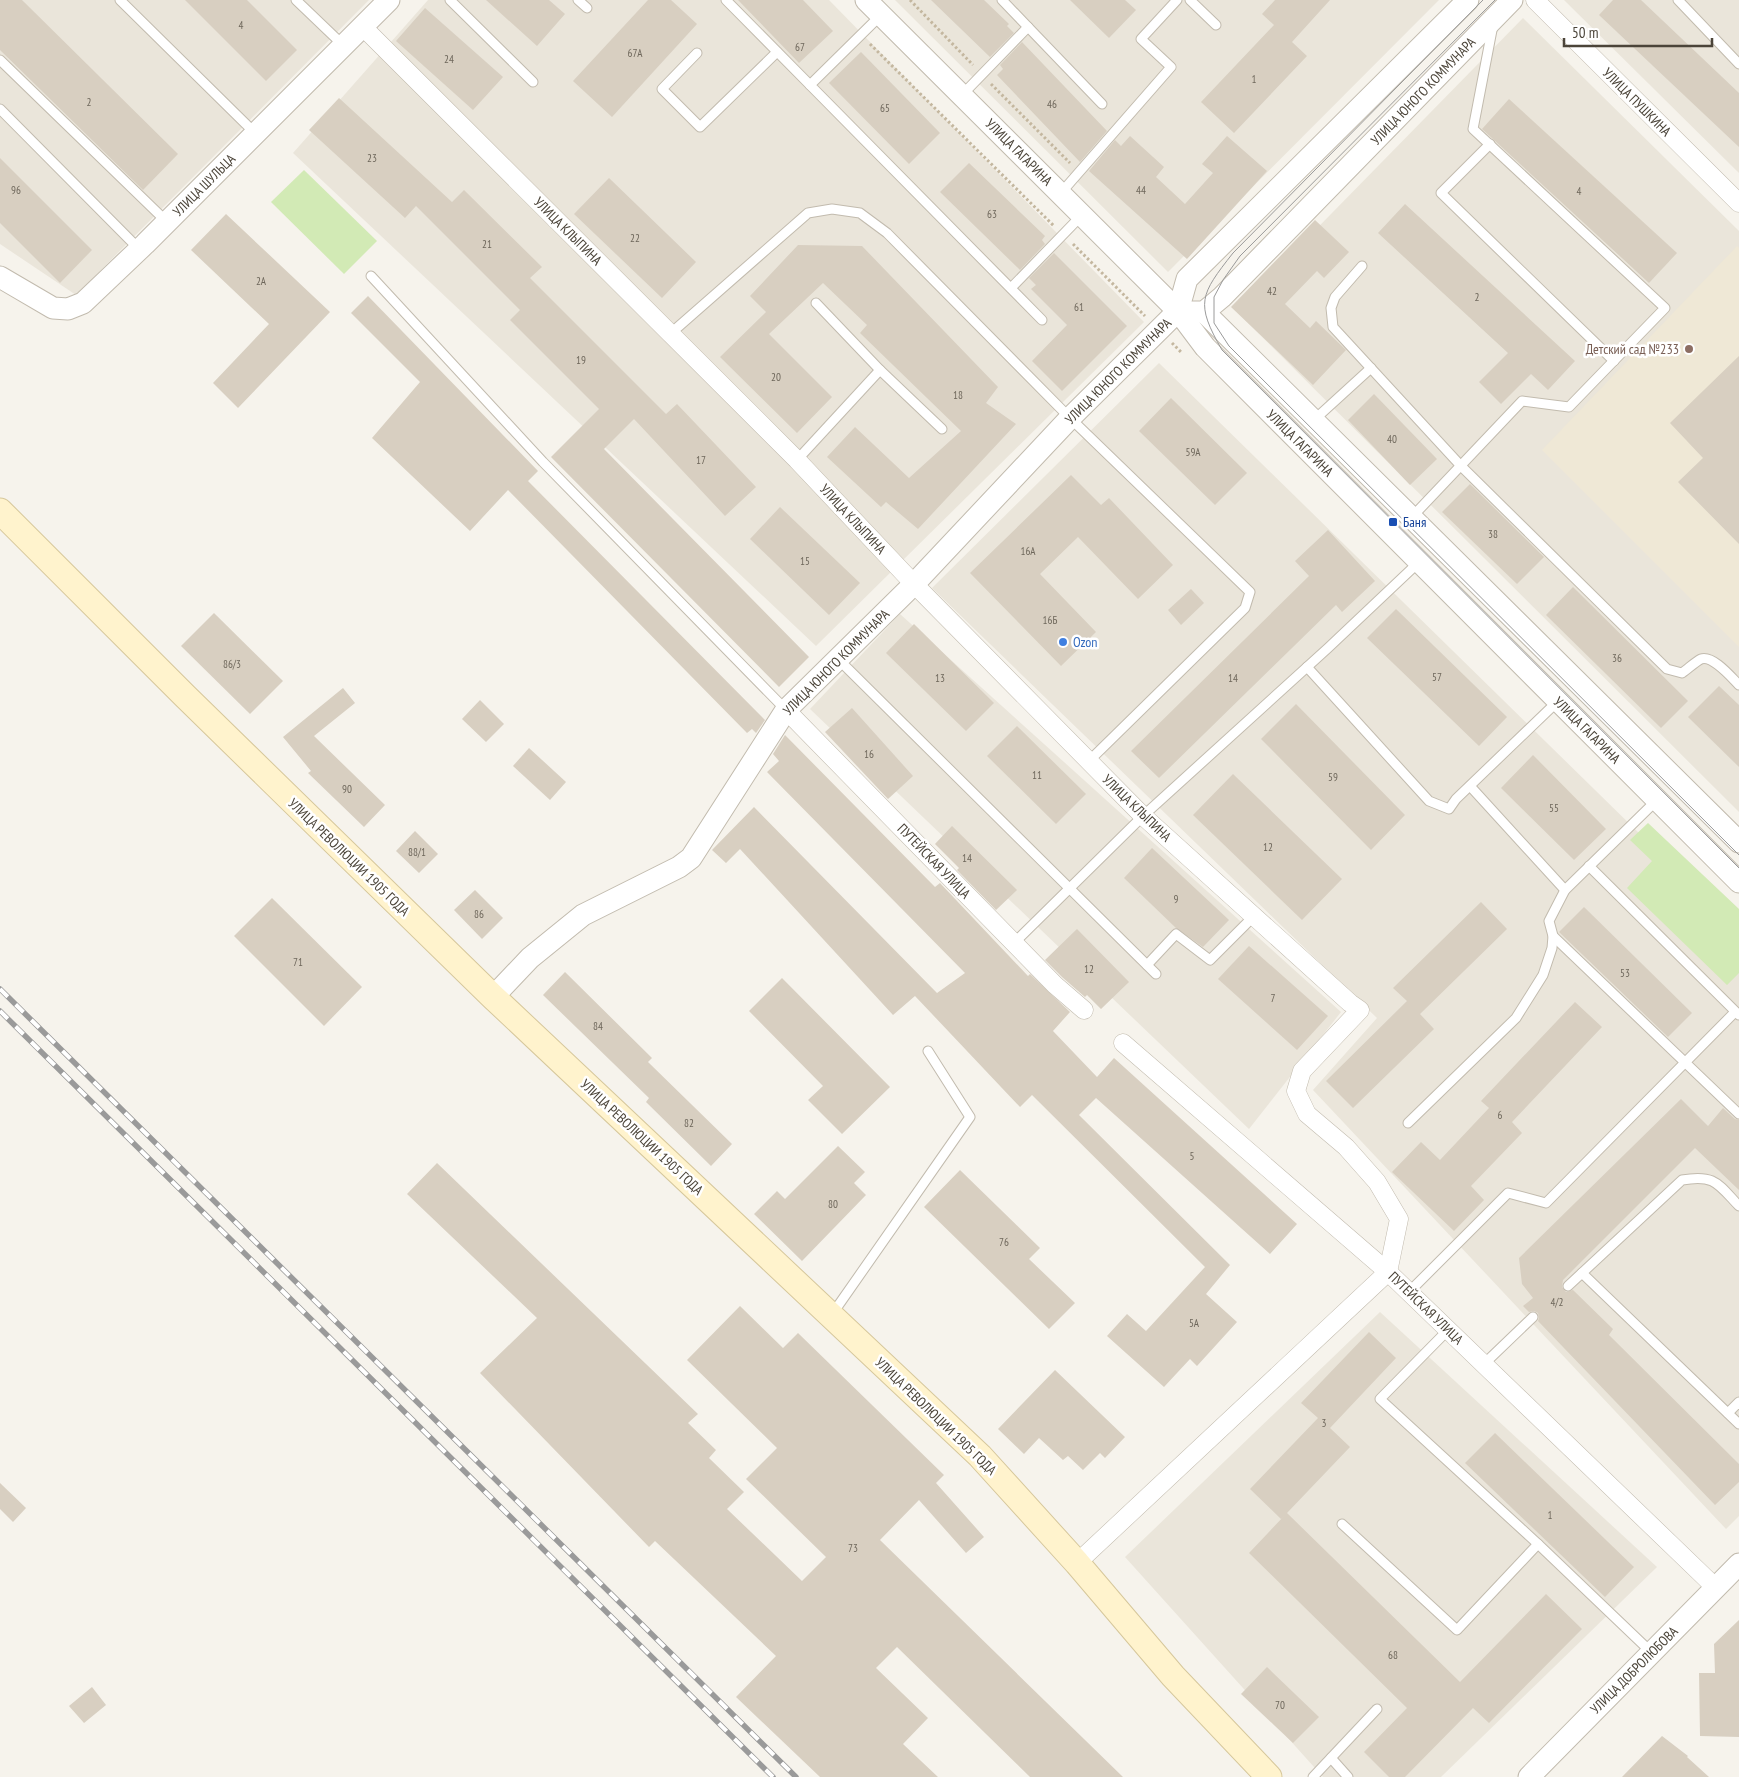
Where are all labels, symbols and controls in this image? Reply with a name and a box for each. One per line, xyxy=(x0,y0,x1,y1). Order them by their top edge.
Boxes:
scale bar xyxy=(1564,15,1712,47)
house number: 4 xyxy=(239,18,244,32)
text: 50 m xyxy=(1572,23,1598,42)
street label: УЛИЦА ЮНОГО КОММУНАРА xyxy=(1367,33,1479,149)
house number: 67 xyxy=(795,40,805,54)
house number: 67А xyxy=(627,46,643,60)
house number: 24 xyxy=(444,52,454,66)
street label: УЛИЦА ПУШКИНА xyxy=(1599,64,1675,140)
house number: 1 xyxy=(1252,72,1257,86)
house number: 2 xyxy=(87,95,92,109)
house number: 46 xyxy=(1047,97,1057,111)
house number: 65 xyxy=(880,101,890,115)
street label: УЛИЦА ГАГАРИНА xyxy=(982,115,1057,190)
street label: УЛИЦА ШУЛЬЦА xyxy=(169,150,239,220)
house number: 23 xyxy=(367,151,377,165)
house number: 96 xyxy=(11,183,21,197)
house number: 44 xyxy=(1136,183,1146,197)
house number: 4 xyxy=(1577,184,1582,198)
street label: УЛИЦА КЛЫПИНА xyxy=(530,193,606,269)
house number: 63 xyxy=(987,207,997,221)
house number: 22 xyxy=(630,231,640,245)
house number: 21 xyxy=(482,237,492,251)
house number: 2А xyxy=(256,274,267,288)
house number: 42 xyxy=(1267,284,1277,298)
house number: 2 xyxy=(1475,290,1480,304)
house number: 61 xyxy=(1074,300,1084,314)
street label: УЛИЦА ЮНОГО КОММУНАРА xyxy=(1061,314,1175,428)
place label: Детский сад №233 xyxy=(1586,340,1679,358)
marker: Детский сад №233 xyxy=(1683,343,1695,355)
house number: 19 xyxy=(576,353,586,367)
house number: 20 xyxy=(771,370,781,384)
house number: 18 xyxy=(953,388,963,402)
street label: УЛИЦА ГАГАРИНА xyxy=(1263,406,1338,481)
house number: 40 xyxy=(1387,432,1397,446)
house number: 59А xyxy=(1185,445,1201,459)
house number: 17 xyxy=(696,453,706,467)
street label: УЛИЦА КЛЫПИНА xyxy=(816,480,890,558)
place label: Баня xyxy=(1403,513,1426,531)
marker: Баня xyxy=(1387,516,1399,528)
house number: 38 xyxy=(1488,527,1498,541)
house number: 16А xyxy=(1020,544,1036,558)
house number: 15 xyxy=(800,554,810,568)
street label: УЛИЦА ЮНОГО КОММУНАРА xyxy=(779,605,893,719)
house number: 16Б xyxy=(1043,613,1058,627)
place label: Ozon xyxy=(1073,633,1098,651)
marker: Ozon xyxy=(1057,636,1069,648)
house number: 36 xyxy=(1612,651,1622,665)
house number: 86/3 xyxy=(223,657,241,671)
house number: 57 xyxy=(1432,670,1442,684)
house number: 13 xyxy=(935,671,945,685)
house number: 14 xyxy=(1228,671,1238,685)
street label: УЛИЦА ГАГАРИНА xyxy=(1550,693,1625,768)
house number: 16 xyxy=(864,747,874,761)
house number: 11 xyxy=(1032,768,1042,782)
house number: 59 xyxy=(1328,770,1338,784)
street label: УЛИЦА КЛЫПИНА xyxy=(1099,771,1176,846)
house number: 90 xyxy=(342,782,352,796)
street label: УЛИЦА РЕВОЛЮЦИИ 1905 ГОДА xyxy=(285,794,414,920)
house number: 55 xyxy=(1549,801,1559,815)
street label: ПУТЕЙСКАЯ УЛИЦА xyxy=(894,820,975,903)
house number: 12 xyxy=(1263,840,1273,854)
house number: 88/1 xyxy=(408,845,426,859)
house number: 14 xyxy=(962,851,972,865)
house number: 9 xyxy=(1174,892,1179,906)
house number: 86 xyxy=(474,907,484,921)
house number: 71 xyxy=(293,955,303,969)
house number: 12 xyxy=(1084,962,1094,976)
house number: 53 xyxy=(1620,966,1630,980)
house number: 7 xyxy=(1271,991,1276,1005)
house number: 84 xyxy=(593,1019,603,1033)
street label: УЛИЦА РЕВОЛЮЦИИ 1905 ГОДА xyxy=(577,1075,708,1199)
house number: 6 xyxy=(1498,1108,1503,1122)
house number: 82 xyxy=(684,1116,694,1130)
house number: 5 xyxy=(1190,1149,1195,1163)
house number: 80 xyxy=(828,1197,838,1211)
house number: 76 xyxy=(999,1235,1009,1249)
street label: ПУТЕЙСКАЯ УЛИЦА xyxy=(1385,1268,1468,1349)
house number: 4/2 xyxy=(1550,1295,1564,1309)
house number: 5А xyxy=(1189,1316,1200,1330)
street label: УЛИЦА РЕВОЛЮЦИИ 1905 ГОДА xyxy=(872,1353,1001,1479)
house number: 3 xyxy=(1322,1416,1327,1430)
house number: 1 xyxy=(1548,1508,1553,1522)
house number: 73 xyxy=(848,1541,858,1555)
street label: УЛИЦА ДОБРОЛЮБОВА xyxy=(1586,1622,1682,1718)
house number: 68 xyxy=(1388,1648,1398,1662)
house number: 70 xyxy=(1275,1698,1285,1712)

